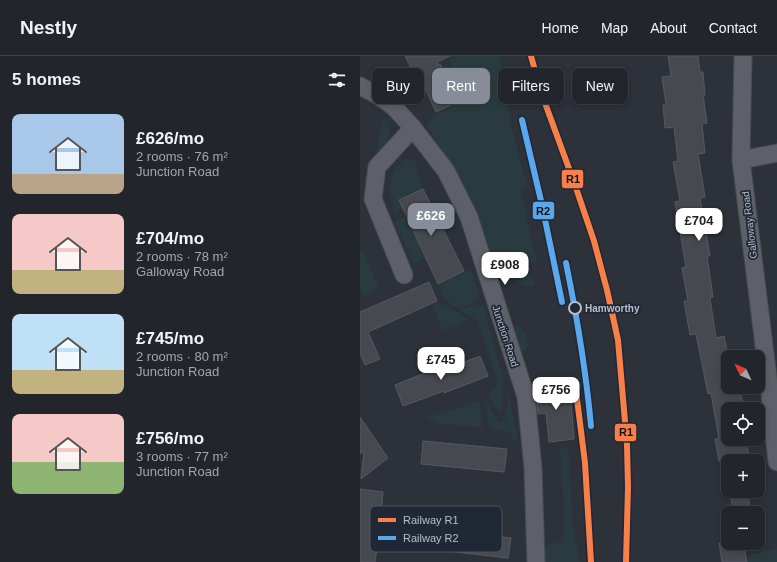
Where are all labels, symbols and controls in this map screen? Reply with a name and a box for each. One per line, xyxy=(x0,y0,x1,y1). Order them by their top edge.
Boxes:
text: Nestly xyxy=(20,17,77,38)
text: Home xyxy=(542,20,579,36)
text: Map xyxy=(601,20,628,36)
text: About xyxy=(650,20,687,36)
text: Contact xyxy=(709,20,757,36)
chip: Buy xyxy=(372,68,424,104)
chip: Rent xyxy=(432,68,490,104)
chip: Filters xyxy=(498,68,564,104)
chip: New xyxy=(572,68,628,104)
icon: filters xyxy=(326,69,348,91)
text: 5 homes xyxy=(12,70,81,89)
text: £626/mo xyxy=(136,129,204,148)
icon: home xyxy=(44,130,92,178)
text: 2 rooms · 76 m² xyxy=(136,149,228,164)
text: Junction Road xyxy=(136,164,219,179)
line badge: R1 xyxy=(561,169,584,189)
text: R1 xyxy=(566,173,580,185)
street label: Galloway Road xyxy=(740,191,759,259)
line badge: R2 xyxy=(532,201,555,220)
pin: £626 xyxy=(407,203,455,237)
text: R2 xyxy=(536,205,550,217)
text: £626 xyxy=(417,208,445,223)
pin: £704 xyxy=(675,208,723,242)
text: £704 xyxy=(685,213,713,228)
text: £704/mo xyxy=(136,229,204,248)
icon: home xyxy=(44,230,92,278)
text: 2 rooms · 78 m² xyxy=(136,249,228,264)
pin: £908 xyxy=(481,252,529,286)
text: £908 xyxy=(491,257,519,272)
text: Galloway Road xyxy=(136,264,224,279)
marker: Hamworthy xyxy=(568,301,582,315)
place label: Hamworthy xyxy=(585,303,640,314)
street label: Junction Road xyxy=(490,304,521,368)
text: £745/mo xyxy=(136,329,204,348)
icon: home xyxy=(44,330,92,378)
pin: £745 xyxy=(417,347,465,381)
text: 2 rooms · 80 m² xyxy=(136,349,228,364)
north arrow xyxy=(721,350,765,394)
map controls xyxy=(721,350,765,550)
text: £745 xyxy=(427,352,455,367)
text: Junction Road xyxy=(136,364,219,379)
pin: £756 xyxy=(532,377,580,411)
text: £756 xyxy=(542,382,570,397)
button: locate xyxy=(721,402,765,446)
line badge: R1 xyxy=(614,423,637,442)
text: R1 xyxy=(619,426,633,438)
text: £756/mo xyxy=(136,429,204,448)
icon: home xyxy=(44,430,92,478)
text: 3 rooms · 77 m² xyxy=(136,449,228,464)
button: + xyxy=(721,454,765,498)
text: Junction Road xyxy=(136,464,219,479)
legend xyxy=(370,506,502,552)
button: − xyxy=(721,506,765,550)
text: Railway R1 xyxy=(403,514,459,526)
text: Railway R2 xyxy=(403,532,459,544)

